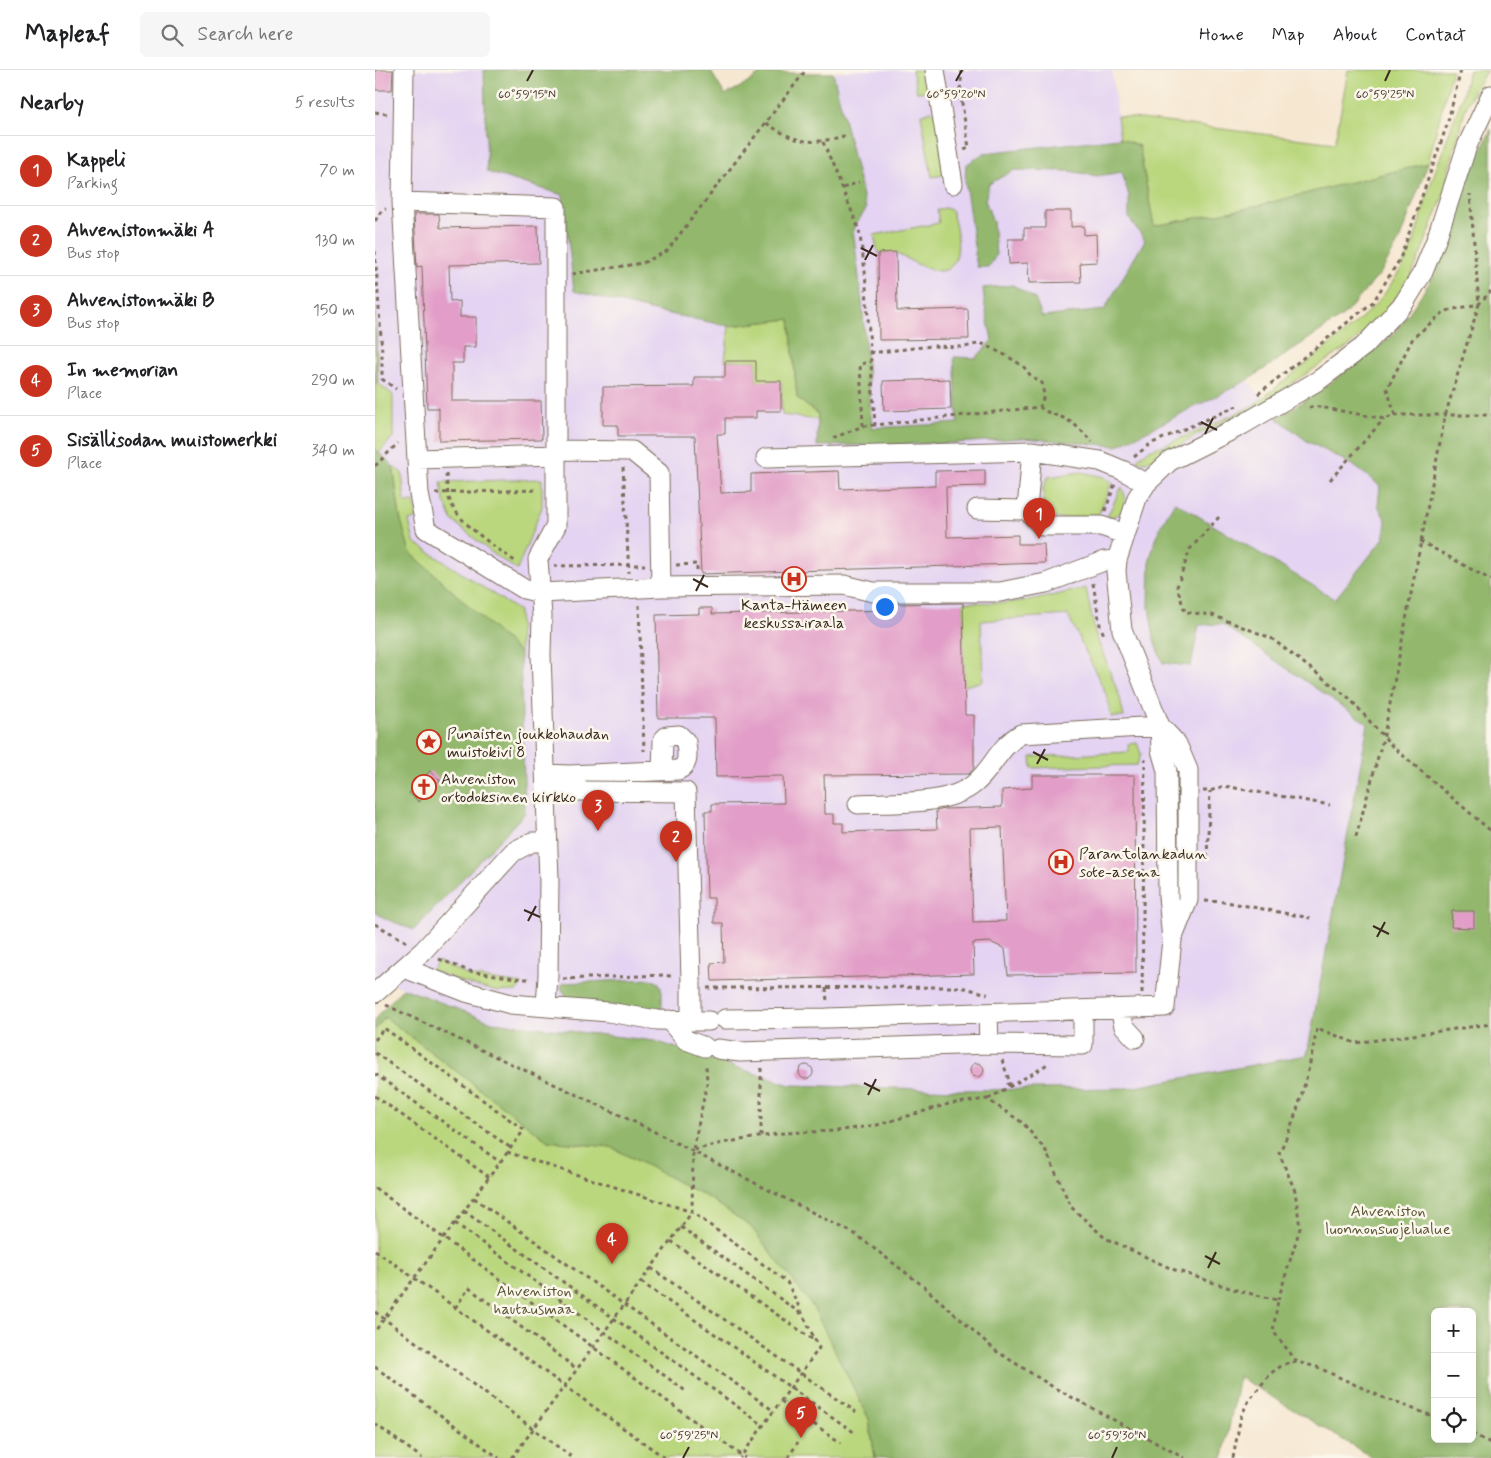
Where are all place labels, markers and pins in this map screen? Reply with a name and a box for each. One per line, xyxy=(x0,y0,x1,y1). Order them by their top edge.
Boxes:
pin: 1 xyxy=(1023,498,1055,539)
hospital icon: Kanta-Hämeen keskussairaala xyxy=(781,566,807,592)
place label: Kanta-Hämeen keskussairaala xyxy=(741,595,847,634)
place label: Punaisten joukkohaudan muistokivi 8 xyxy=(447,724,609,763)
place icon: Punaisten joukkohaudan muistokivi 8 xyxy=(416,729,442,755)
place label: Ahveniston ortodoksinen kirkko xyxy=(441,769,576,808)
church icon: Ahveniston ortodoksinen kirkko xyxy=(411,774,437,800)
pin: 3 xyxy=(582,790,614,831)
pin: 2 xyxy=(660,821,692,862)
place label: Parantolankadun sote-asema xyxy=(1079,844,1208,883)
hospital icon: Parantolankadun sote-asema xyxy=(1048,849,1074,875)
pin: 4 xyxy=(596,1223,628,1264)
pin: 5 xyxy=(785,1397,817,1438)

